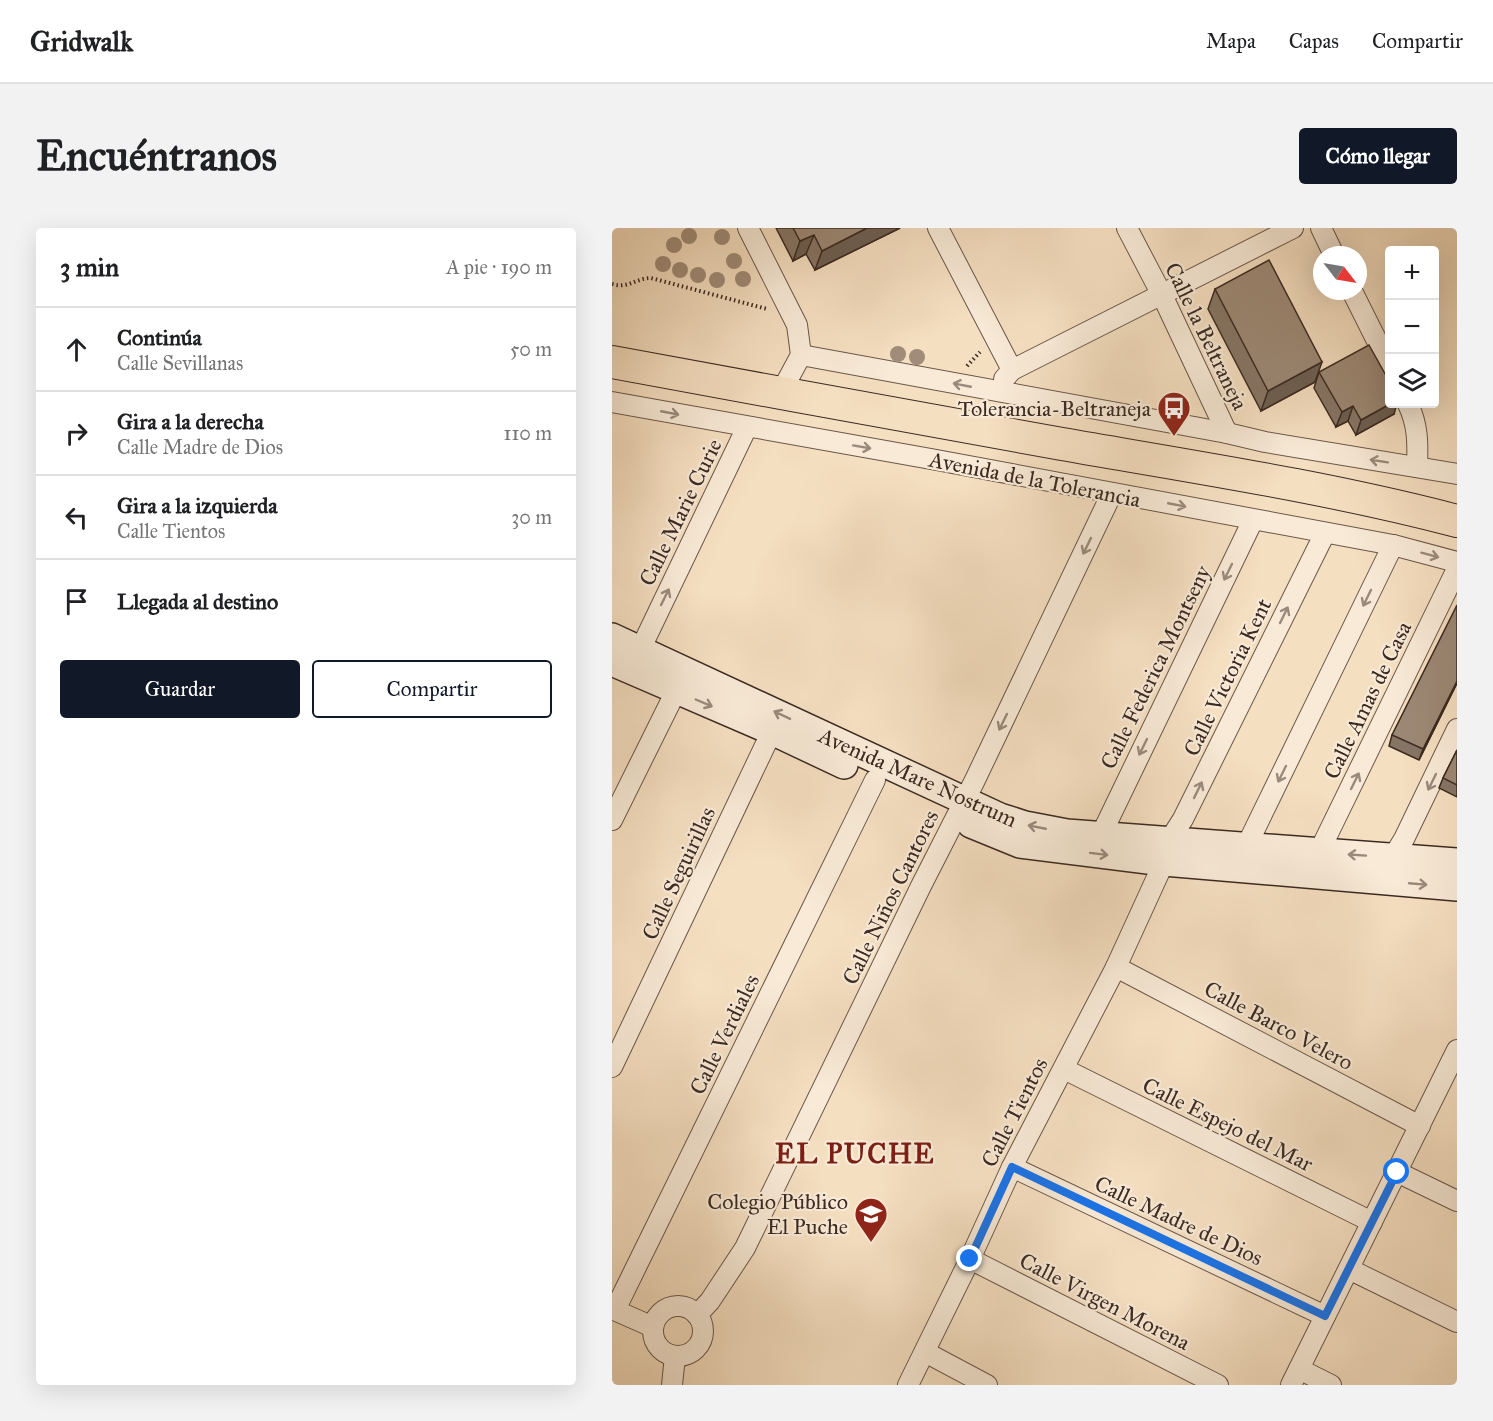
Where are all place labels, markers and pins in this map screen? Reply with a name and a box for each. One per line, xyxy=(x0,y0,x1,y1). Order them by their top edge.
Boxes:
bus stop icon: Tolerancia-Beltraneja xyxy=(1156,390,1192,437)
place label: Tolerancia-Beltraneja xyxy=(958,395,1152,422)
place label: Colegio Público El Puche xyxy=(707,1188,848,1240)
school or university icon: Colegio Público El Puche xyxy=(853,1196,889,1243)

